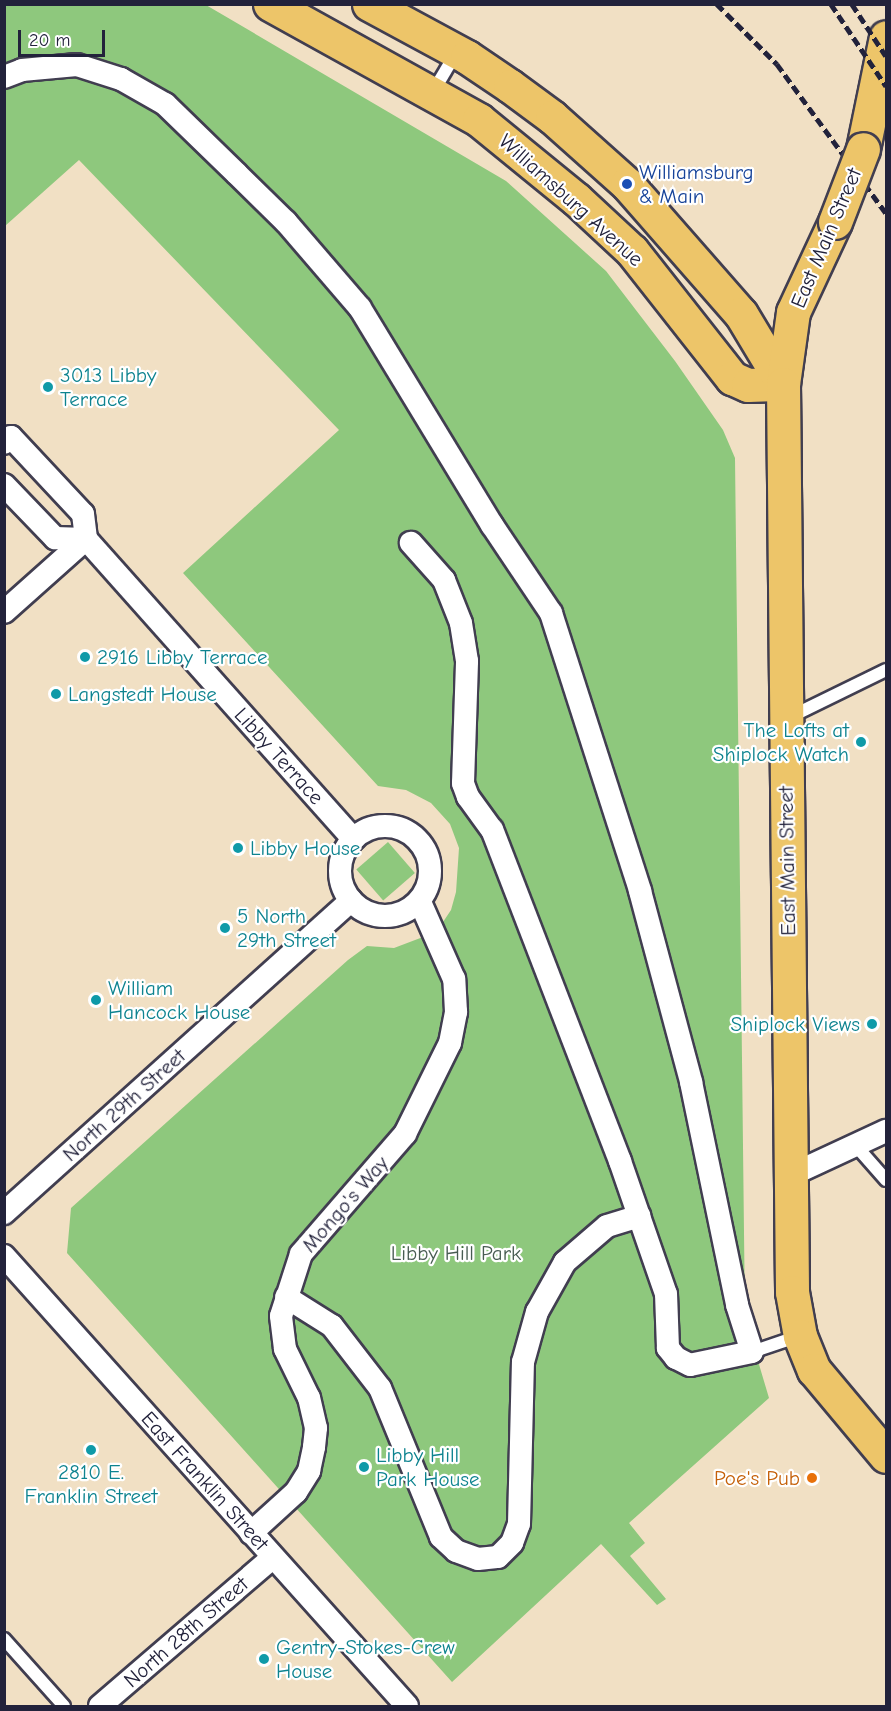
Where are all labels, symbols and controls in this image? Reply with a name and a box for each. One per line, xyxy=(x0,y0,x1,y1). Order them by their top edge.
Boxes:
scale bar xyxy=(21,18,108,56)
text: 20 m xyxy=(29,30,70,51)
street label: Williamsburg Avenue xyxy=(494,129,648,271)
place label: Williamsburg & Main xyxy=(639,159,754,209)
street label: East Main Street xyxy=(785,164,867,312)
marker: Williamsburg & Main xyxy=(620,177,634,191)
place label: 3013 Libby Terrace xyxy=(60,362,156,412)
marker: 3013 Libby Terrace xyxy=(41,380,55,394)
place label: 2916 Libby Terrace xyxy=(97,644,267,670)
marker: 2916 Libby Terrace xyxy=(78,650,92,664)
place label: Langstedt House xyxy=(68,681,217,707)
marker: Langstedt House xyxy=(49,687,63,701)
street label: Libby Terrace xyxy=(229,702,329,810)
place label: The Lofts at Shiplock Watch xyxy=(713,717,849,767)
marker: The Lofts at Shiplock Watch xyxy=(854,735,868,749)
street label: East Main Street xyxy=(773,786,801,936)
place label: Libby House xyxy=(250,835,360,861)
marker: Libby House xyxy=(231,841,245,855)
place label: 5 North 29th Street xyxy=(237,903,336,953)
marker: 5 North 29th Street xyxy=(218,921,232,935)
place label: William Hancock House xyxy=(108,975,250,1025)
marker: William Hancock House xyxy=(89,993,103,1007)
place label: Shiplock Views xyxy=(730,1011,860,1037)
marker: Shiplock Views xyxy=(865,1017,879,1031)
street label: North 29th Street xyxy=(57,1043,191,1167)
street label: Mongo's Way xyxy=(296,1151,394,1257)
park label: Libby Hill Park xyxy=(391,1240,521,1266)
street label: East Franklin Street xyxy=(136,1406,274,1556)
place label: Libby Hill Park House xyxy=(376,1442,479,1492)
marker: 2810 E. Franklin Street xyxy=(84,1443,98,1457)
place label: 2810 E. Franklin Street xyxy=(24,1459,158,1509)
marker: Libby Hill Park House xyxy=(357,1460,371,1474)
place label: Poe's Pub xyxy=(714,1465,800,1491)
marker: Poe's Pub xyxy=(805,1471,819,1485)
street label: North 28th Street xyxy=(119,1571,253,1693)
place label: Gentry-Stokes-Crew House xyxy=(276,1634,455,1684)
marker: Gentry-Stokes-Crew House xyxy=(257,1652,271,1666)

